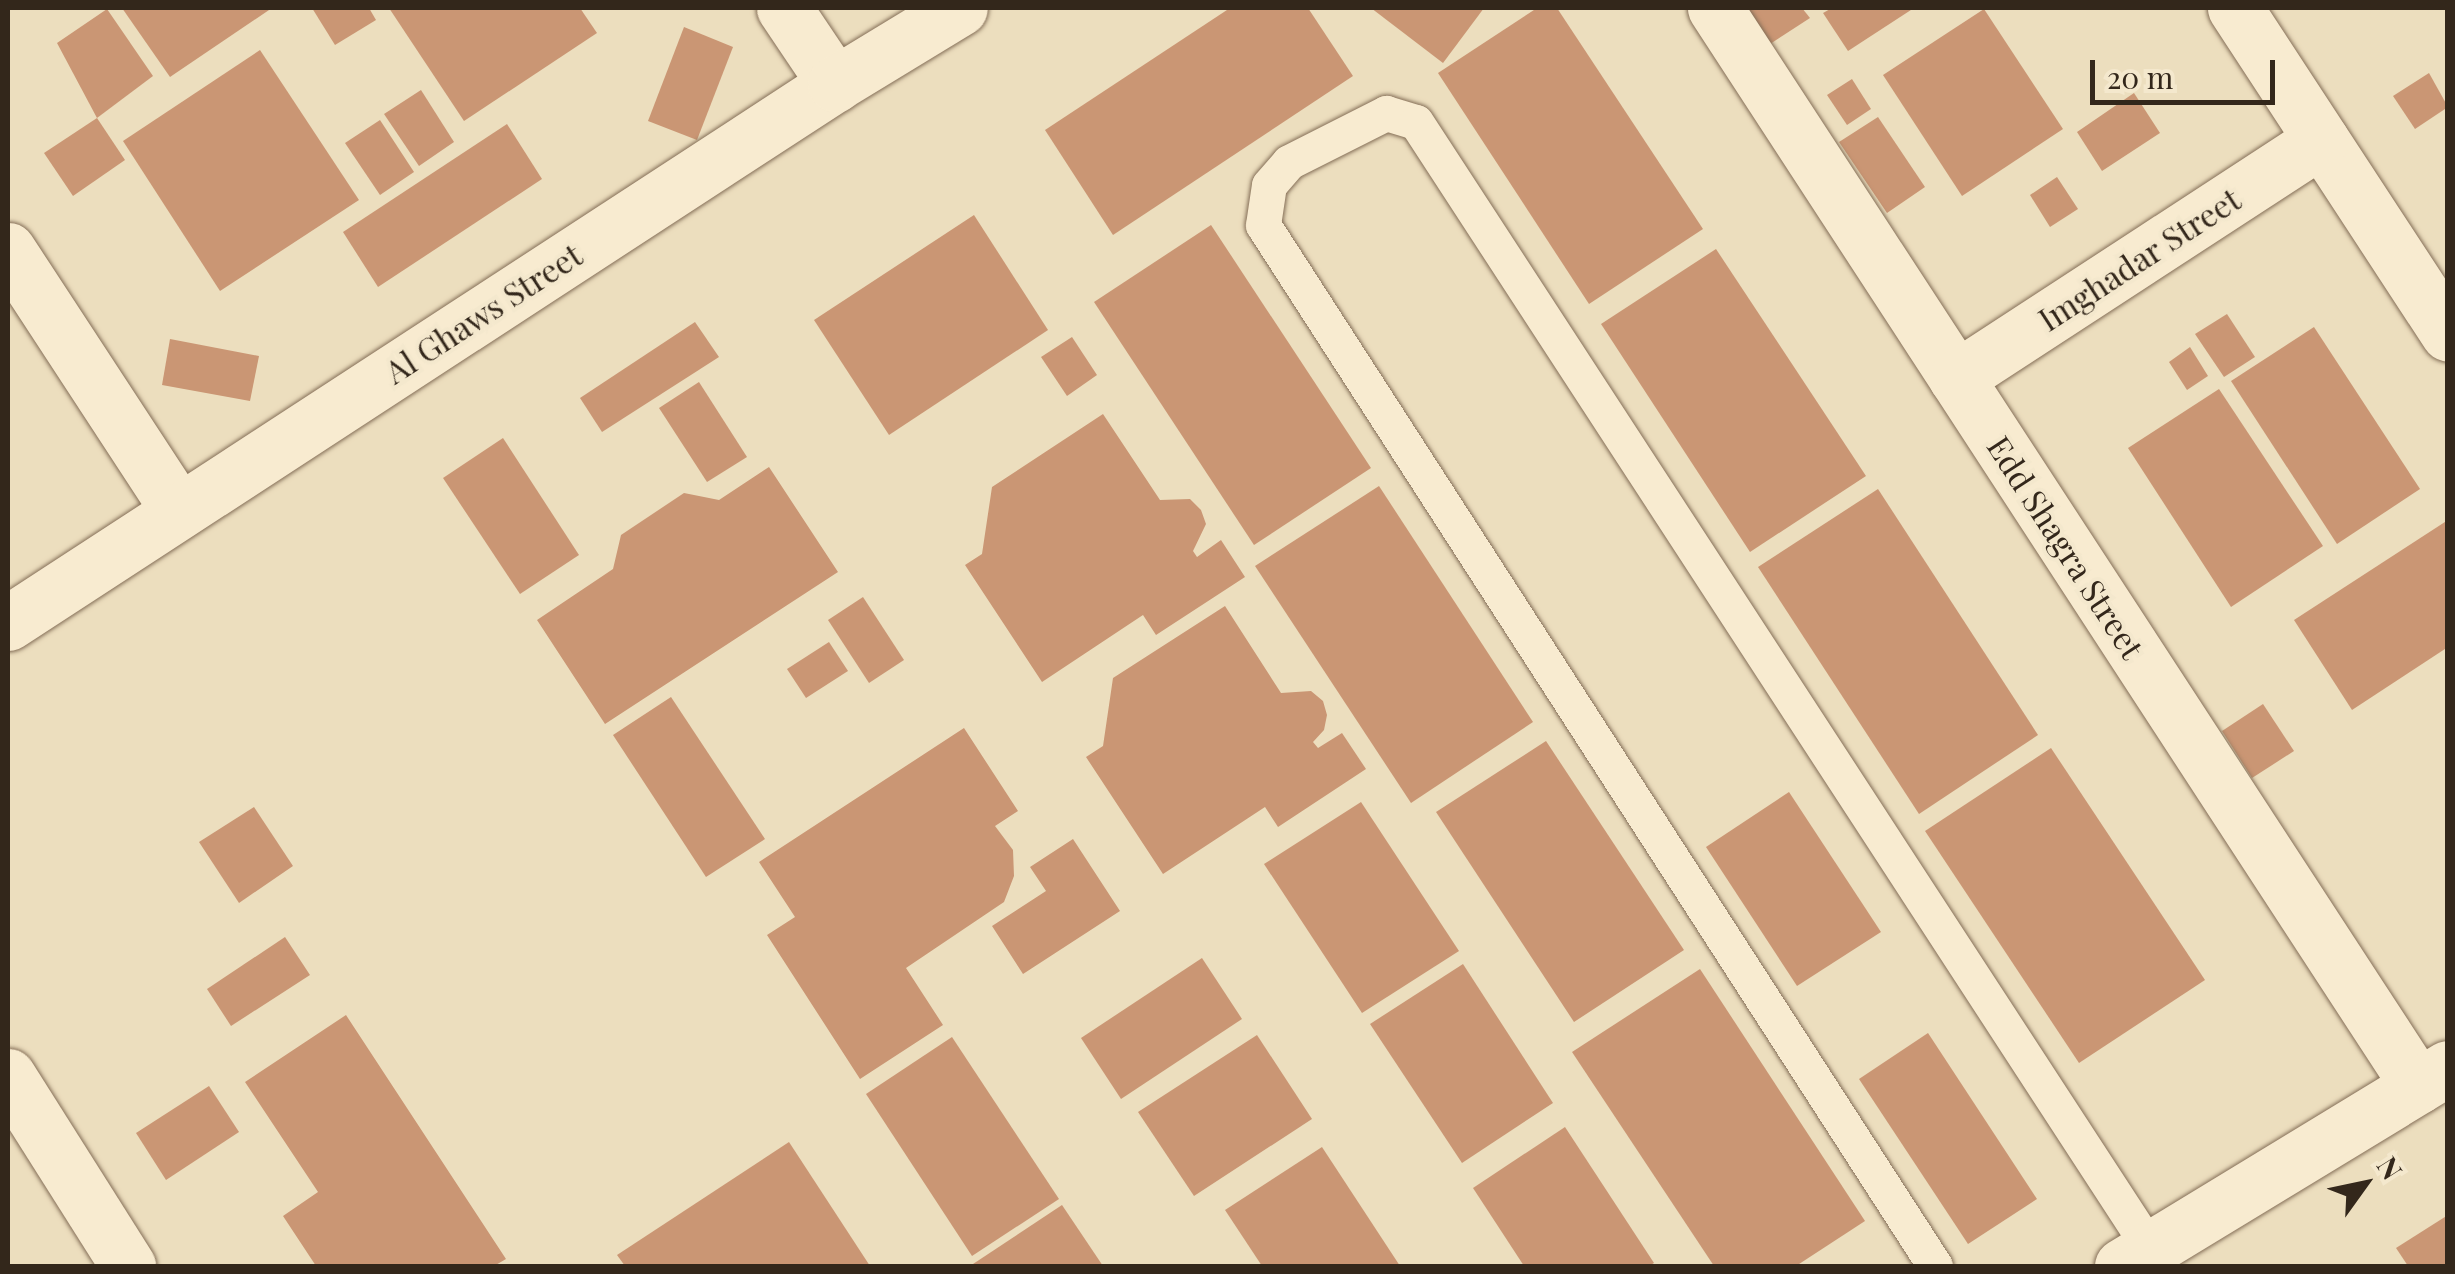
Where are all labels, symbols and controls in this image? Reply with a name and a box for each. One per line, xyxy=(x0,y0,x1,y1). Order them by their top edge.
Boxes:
scale bar xyxy=(2095,40,2280,102)
text: 20 m xyxy=(2107,57,2173,97)
street label: Imghadar Street xyxy=(2031,179,2247,339)
street label: Al Ghaws Street xyxy=(377,235,589,391)
street label: Edd Shagra Street xyxy=(1980,429,2152,665)
north arrow xyxy=(2315,1134,2415,1234)
text: N xyxy=(2370,1149,2412,1186)

